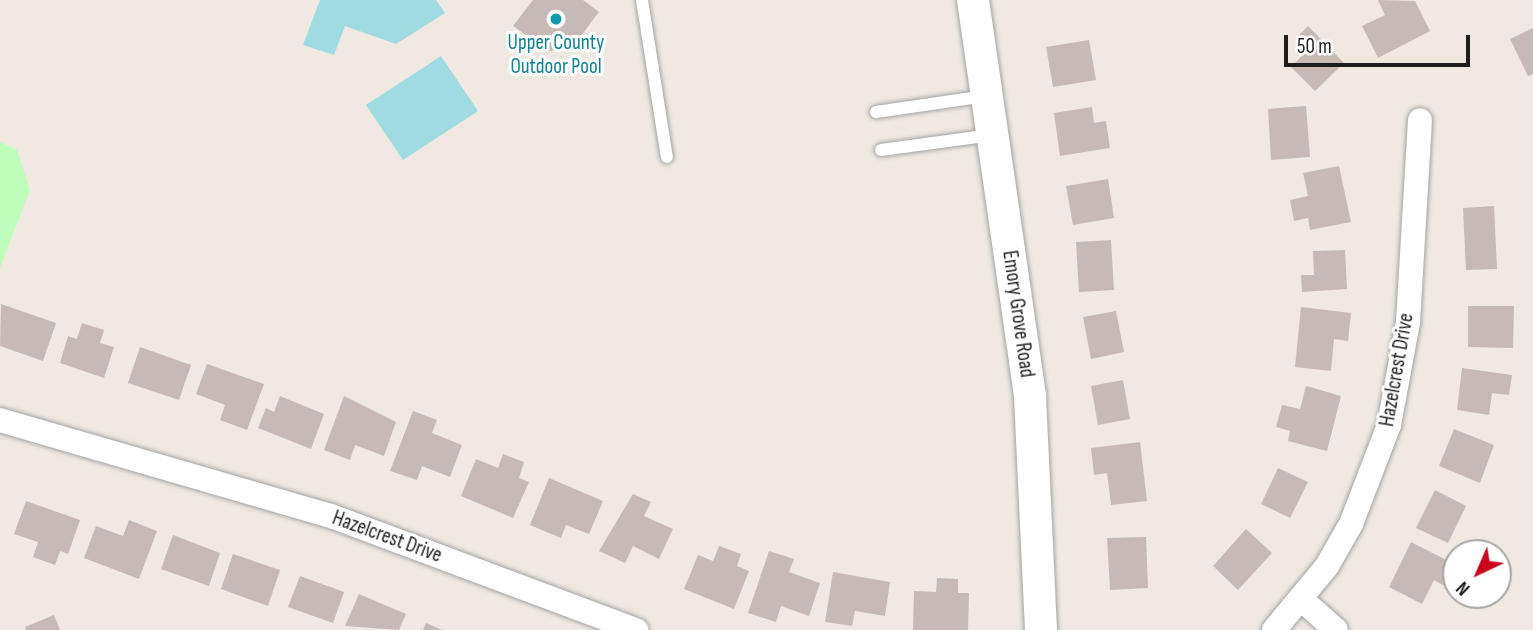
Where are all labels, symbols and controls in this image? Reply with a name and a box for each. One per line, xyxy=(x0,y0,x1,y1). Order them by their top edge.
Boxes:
marker: Upper County Outdoor Pool xyxy=(548,11,564,27)
scale bar xyxy=(1288,21,1474,65)
place label: Upper County Outdoor Pool xyxy=(508,30,604,80)
text: 50 m xyxy=(1297,34,1332,59)
street label: Emory Grove Road xyxy=(997,249,1039,379)
street label: Hazelcrest Drive xyxy=(1375,311,1419,429)
street label: Hazelcrest Drive xyxy=(329,506,445,568)
north arrow xyxy=(1442,539,1512,609)
text: N xyxy=(1452,576,1475,600)

